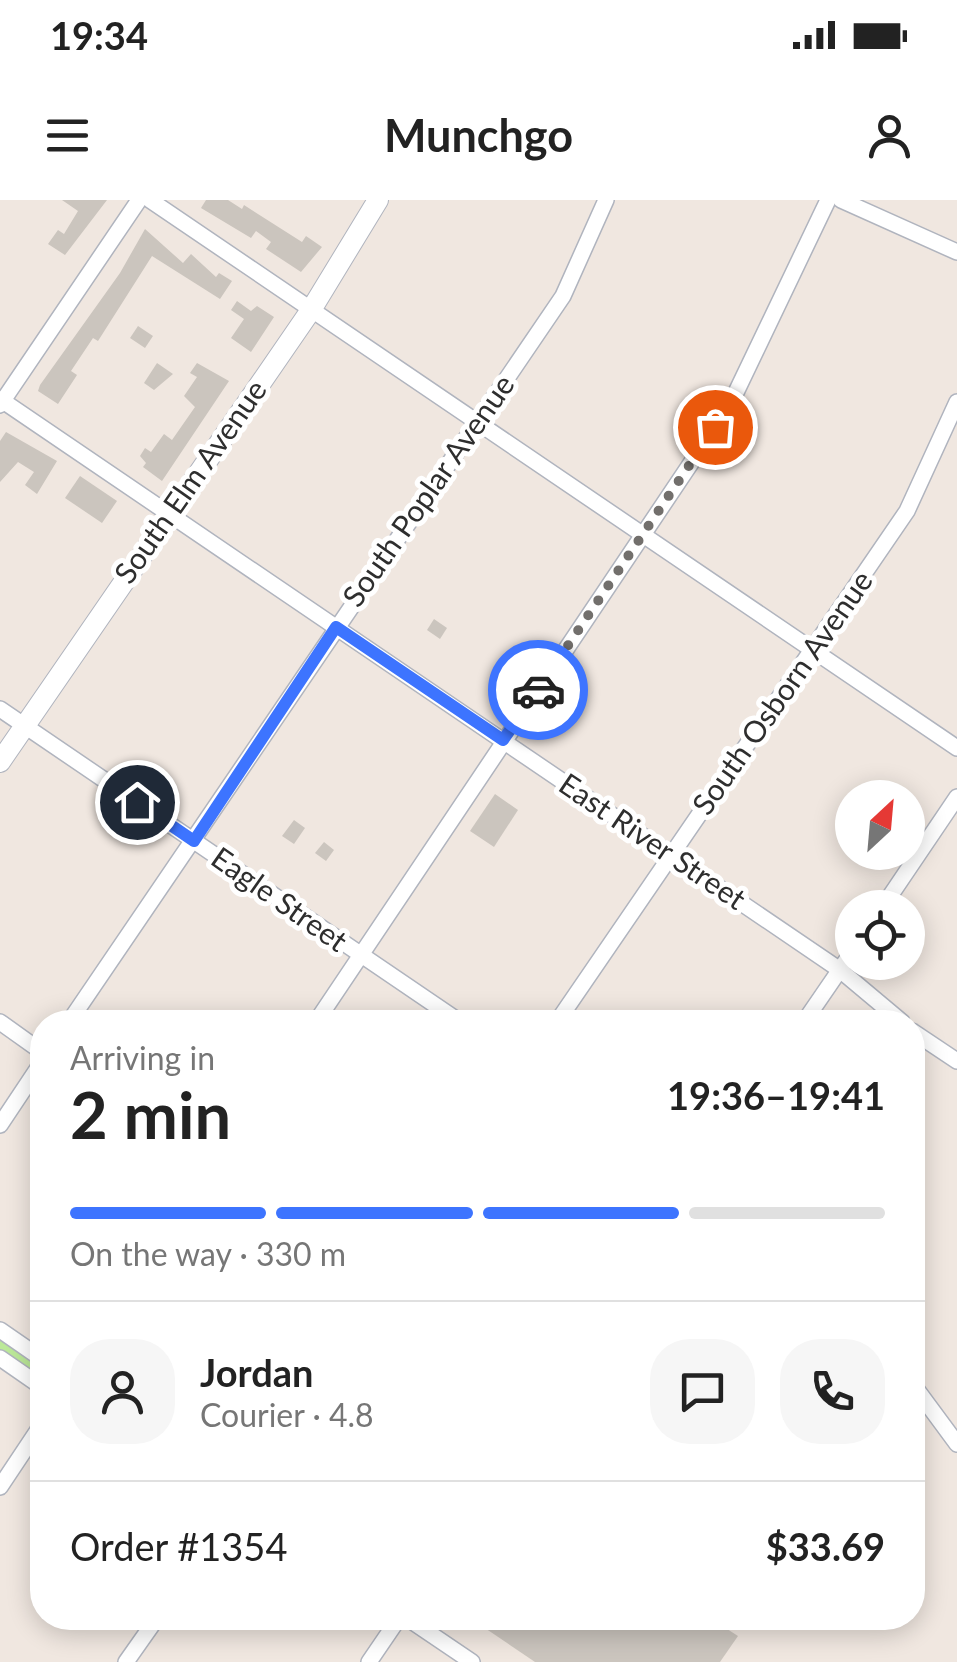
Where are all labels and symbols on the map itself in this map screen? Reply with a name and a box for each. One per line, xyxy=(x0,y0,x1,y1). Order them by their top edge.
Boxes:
street label: South Poplar Avenue xyxy=(334,367,521,613)
street label: South Elm Avenue xyxy=(106,372,273,589)
pin xyxy=(673,385,758,470)
street label: South Osborn Avenue xyxy=(684,563,879,821)
courier xyxy=(488,640,588,740)
pin xyxy=(95,760,180,845)
street label: East River Street xyxy=(553,765,753,916)
north arrow xyxy=(835,780,925,870)
street label: Eagle Street xyxy=(205,839,355,958)

